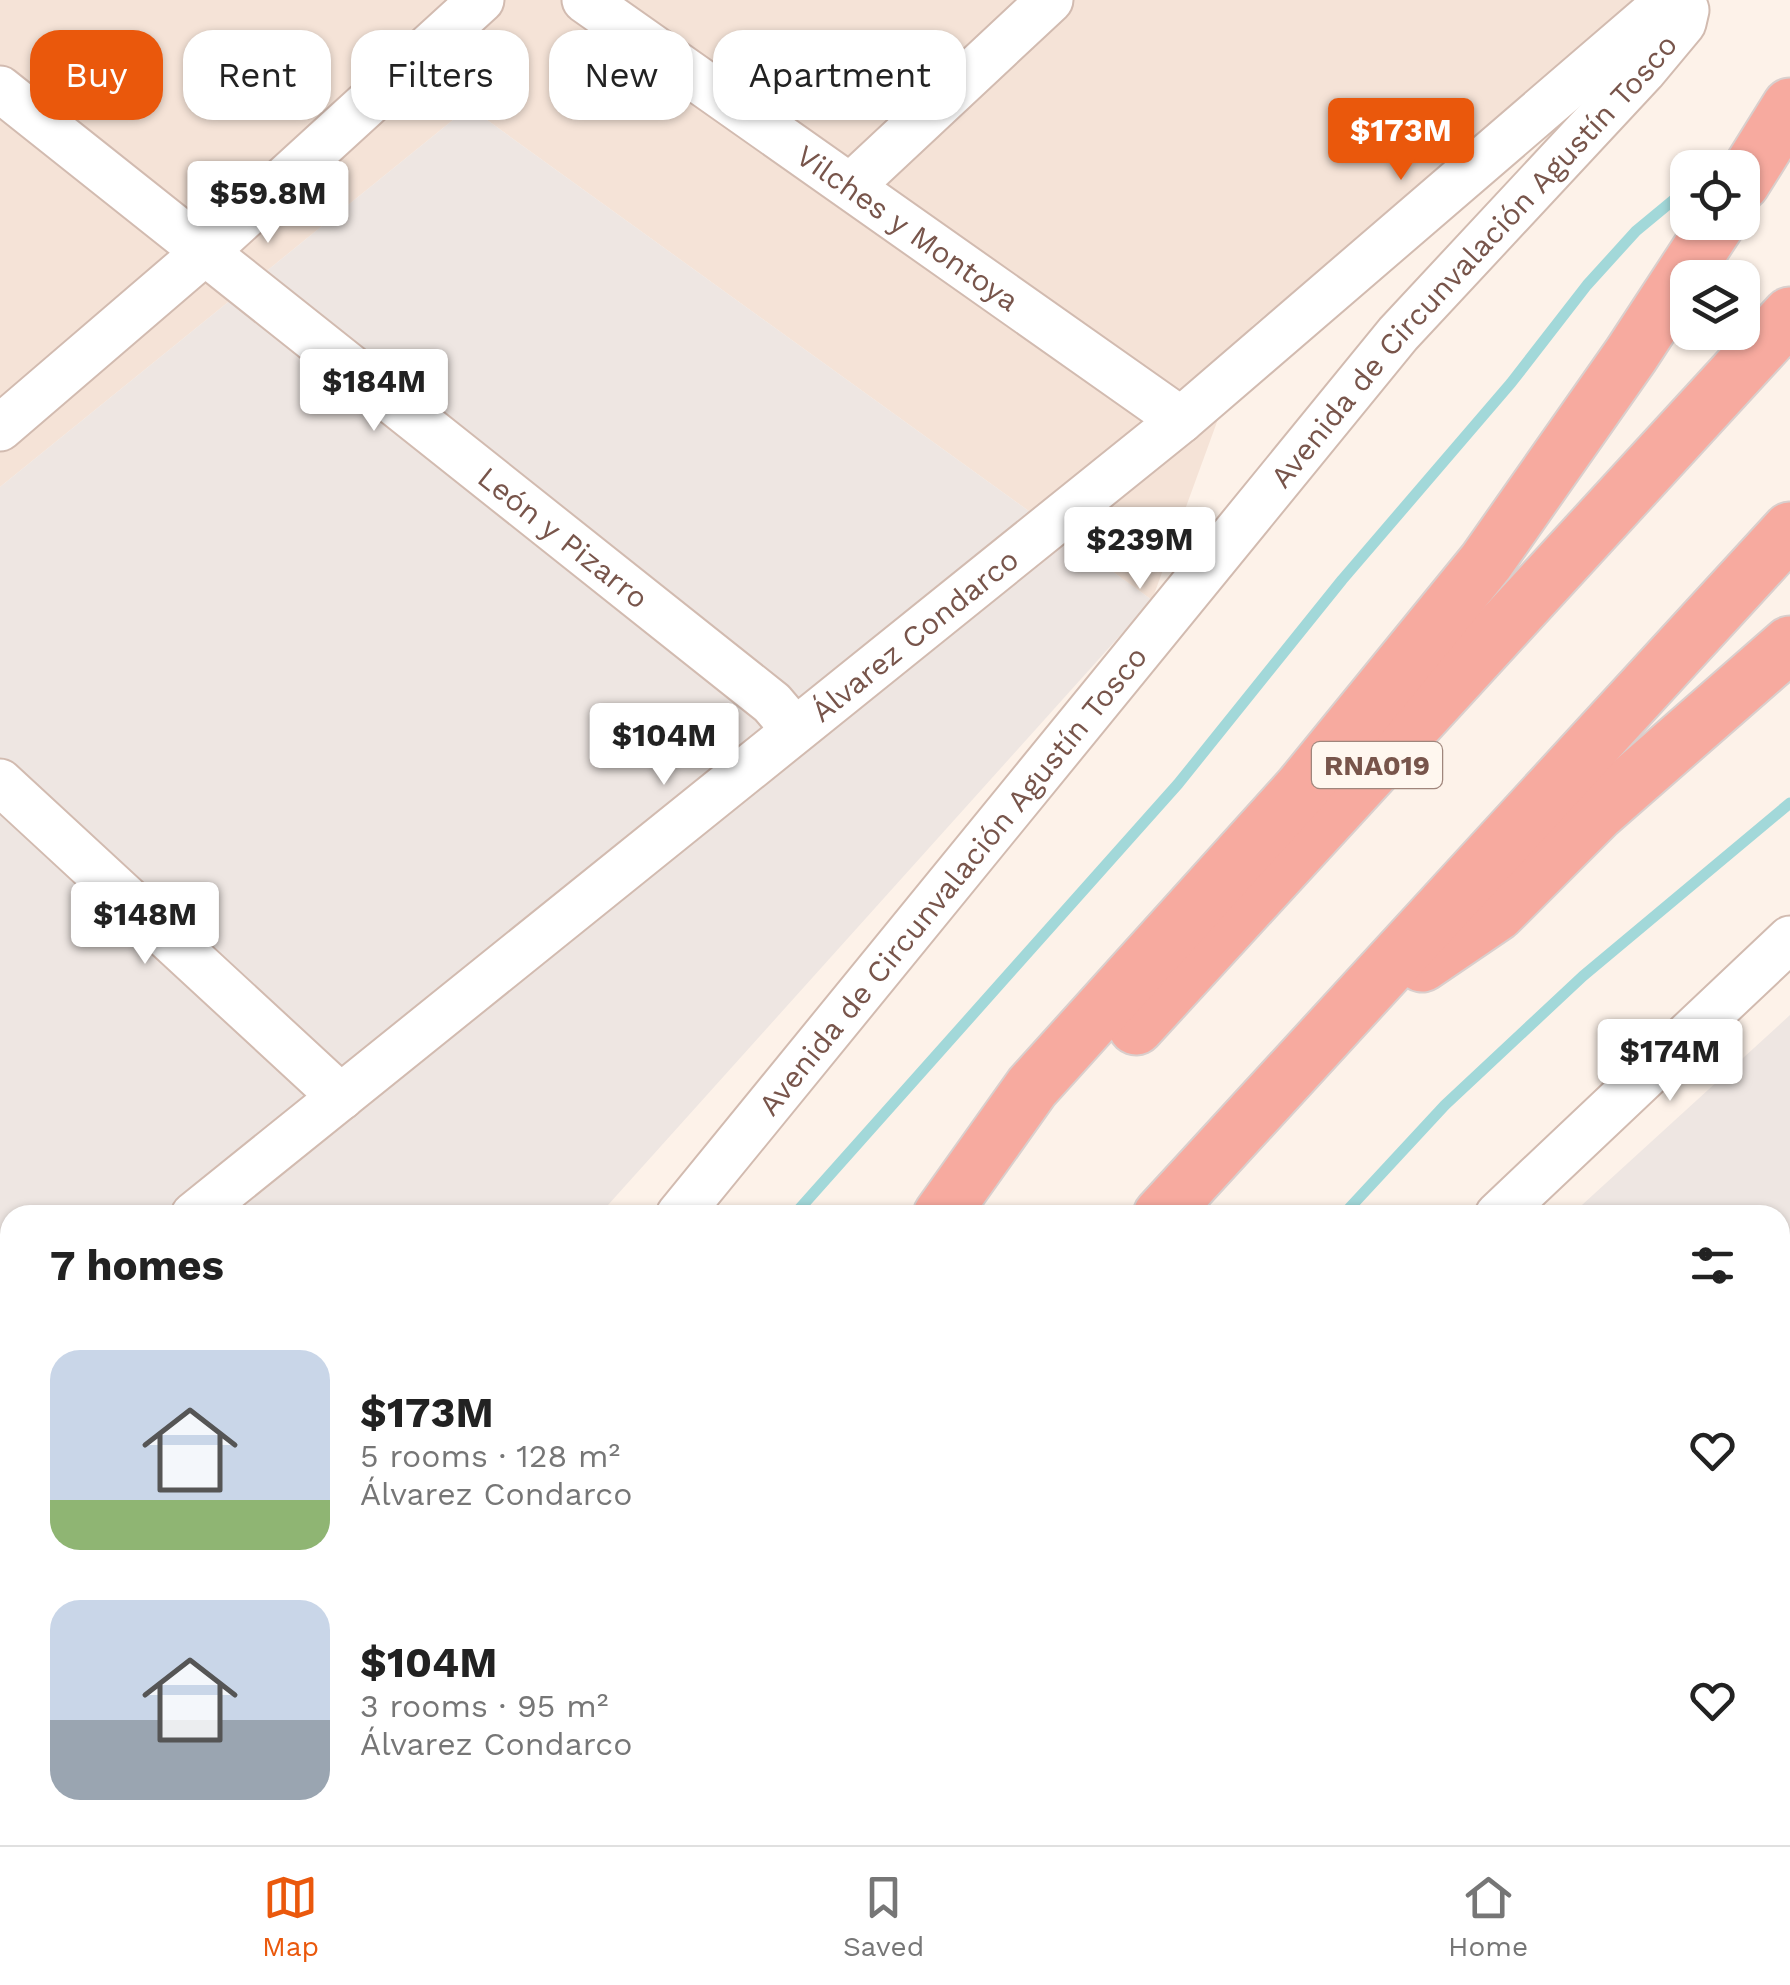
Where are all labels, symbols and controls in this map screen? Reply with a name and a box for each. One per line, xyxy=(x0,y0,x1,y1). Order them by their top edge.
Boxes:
street label: Avenida de Circunvalación Agustín Tosco xyxy=(1263,27,1684,494)
chip: Buy xyxy=(30,30,163,120)
chip: Rent xyxy=(183,30,331,120)
chip: Filters xyxy=(351,30,529,120)
chip: New xyxy=(549,30,693,120)
chip: Apartment xyxy=(713,30,966,120)
pin: $173M xyxy=(1331,98,1471,183)
text: $173M xyxy=(1350,111,1452,149)
street label: Vilches y Montoya xyxy=(790,137,1026,318)
map controls xyxy=(1670,150,1760,350)
button: locate xyxy=(1670,150,1760,240)
pin: $59.8M xyxy=(187,161,349,246)
text: $59.8M xyxy=(209,174,327,212)
button: layers xyxy=(1670,260,1760,350)
pin: $184M xyxy=(304,349,444,434)
text: $184M xyxy=(322,362,426,400)
street label: León y Pizarro xyxy=(472,459,655,615)
pin: $239M xyxy=(1070,507,1210,592)
text: $239M xyxy=(1086,520,1194,558)
street label: Álvarez Condarco xyxy=(804,541,1025,729)
street label: Avenida de Circunvalación Agustín Tosco xyxy=(751,639,1154,1122)
pin: $104M xyxy=(594,703,734,788)
text: $104M xyxy=(612,716,716,754)
road number: RNA019 xyxy=(1312,742,1442,788)
pin: $148M xyxy=(75,882,215,967)
text: $148M xyxy=(93,895,197,933)
pin: $174M xyxy=(1600,1019,1740,1104)
text: $174M xyxy=(1620,1032,1720,1070)
icon: filters xyxy=(1685,1238,1740,1293)
text: 7 homes xyxy=(50,1241,224,1290)
text: $173M xyxy=(360,1388,494,1437)
icon: home xyxy=(130,1390,250,1510)
icon: heart xyxy=(1685,1423,1740,1478)
text: 5 rooms · 128 m² xyxy=(360,1437,620,1475)
text: Álvarez Condarco xyxy=(360,1475,632,1513)
text: $104M xyxy=(360,1638,497,1687)
icon: home xyxy=(130,1640,250,1760)
icon: heart xyxy=(1685,1673,1740,1728)
text: 3 rooms · 95 m² xyxy=(360,1687,608,1725)
text: Álvarez Condarco xyxy=(360,1725,632,1763)
tab: Map xyxy=(262,1870,319,1963)
tab: Saved xyxy=(843,1870,924,1963)
tab: Home xyxy=(1448,1870,1528,1963)

